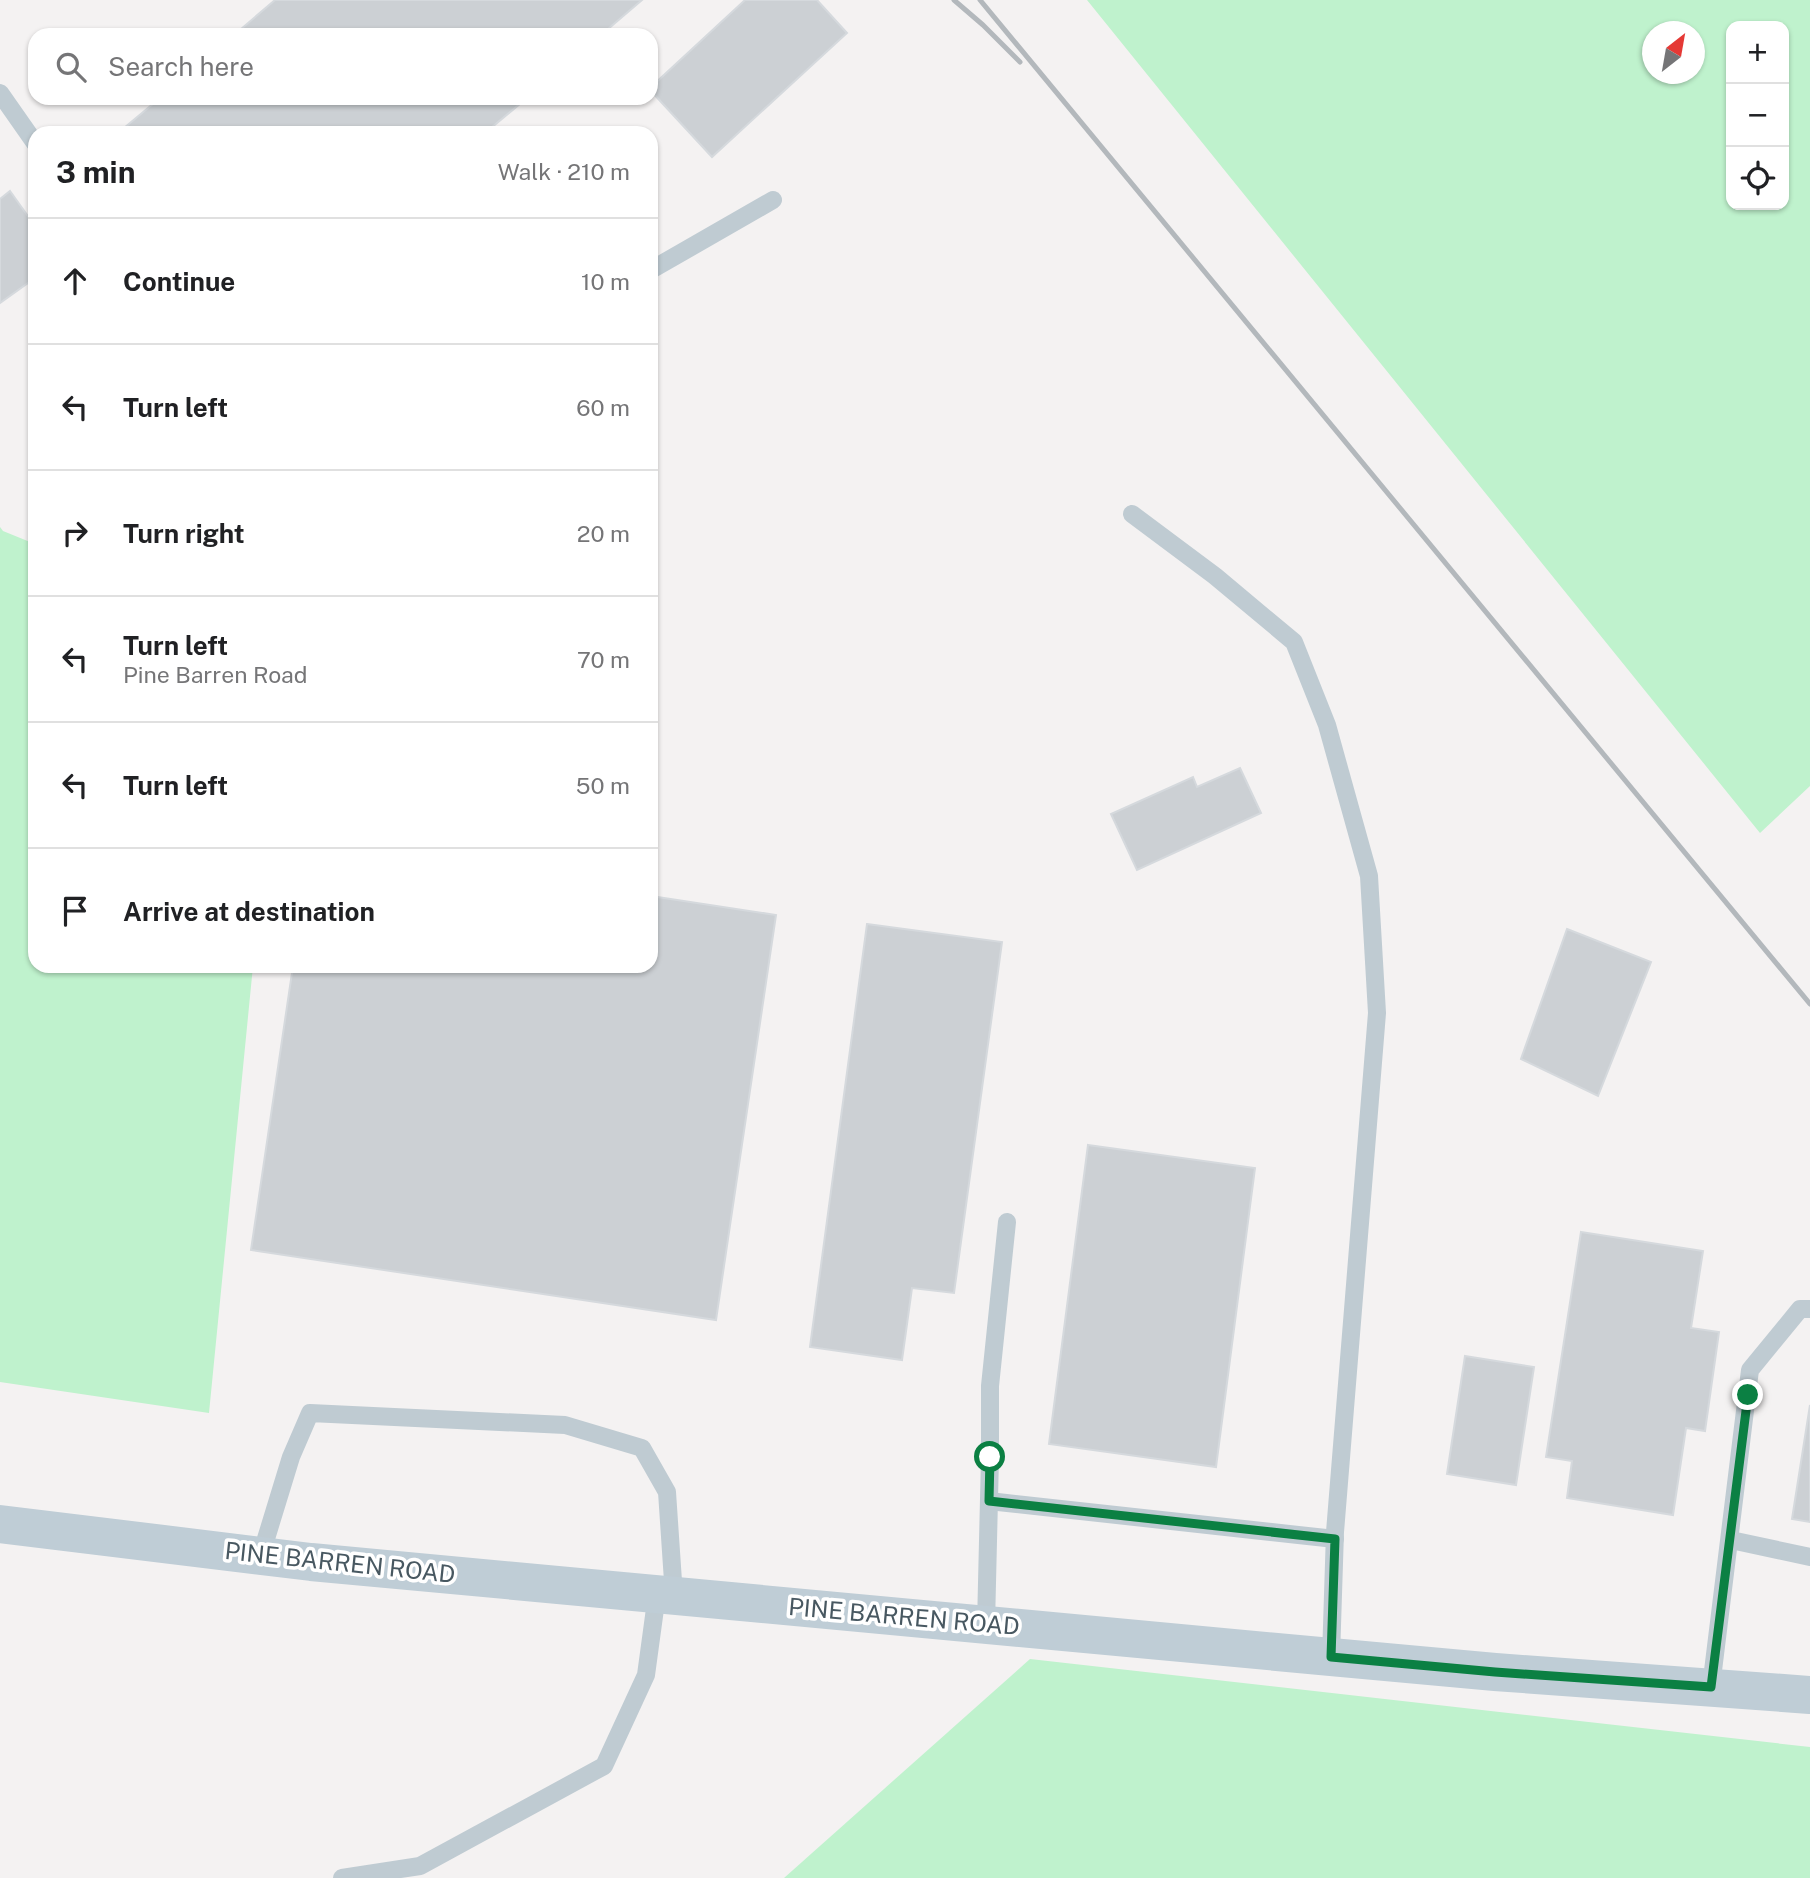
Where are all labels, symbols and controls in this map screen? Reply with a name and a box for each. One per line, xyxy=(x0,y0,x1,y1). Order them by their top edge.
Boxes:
north arrow xyxy=(1642,21,1705,84)
map controls xyxy=(1726,21,1789,210)
button: + xyxy=(1726,21,1789,84)
search box xyxy=(28,28,658,105)
icon: search xyxy=(52,48,90,86)
text: Search here xyxy=(108,51,254,82)
button: − xyxy=(1726,84,1789,147)
button: locate xyxy=(1726,147,1789,210)
text: 3 min xyxy=(56,154,135,190)
text: Walk · 210 m xyxy=(498,158,630,185)
icon: ahead xyxy=(56,262,94,300)
text: Continue xyxy=(123,266,235,297)
text: 10 m xyxy=(581,268,630,295)
icon: left xyxy=(56,388,94,426)
text: Turn left xyxy=(123,392,228,423)
text: 60 m xyxy=(576,394,630,421)
icon: right xyxy=(56,514,94,552)
text: Turn right xyxy=(123,518,245,549)
text: 20 m xyxy=(577,520,630,547)
text: Turn left xyxy=(123,630,228,661)
icon: left xyxy=(56,640,94,678)
text: 70 m xyxy=(577,646,630,673)
text: Pine Barren Road xyxy=(123,661,308,688)
icon: left xyxy=(56,766,94,804)
text: Turn left xyxy=(123,770,228,801)
text: 50 m xyxy=(576,772,630,799)
icon: arrive xyxy=(56,892,94,930)
text: Arrive at destination xyxy=(123,896,375,927)
route end xyxy=(1732,1379,1763,1410)
route start xyxy=(974,1441,1005,1472)
street label: PINE BARREN ROAD xyxy=(223,1536,457,1588)
street label: PINE BARREN ROAD xyxy=(787,1592,1021,1640)

